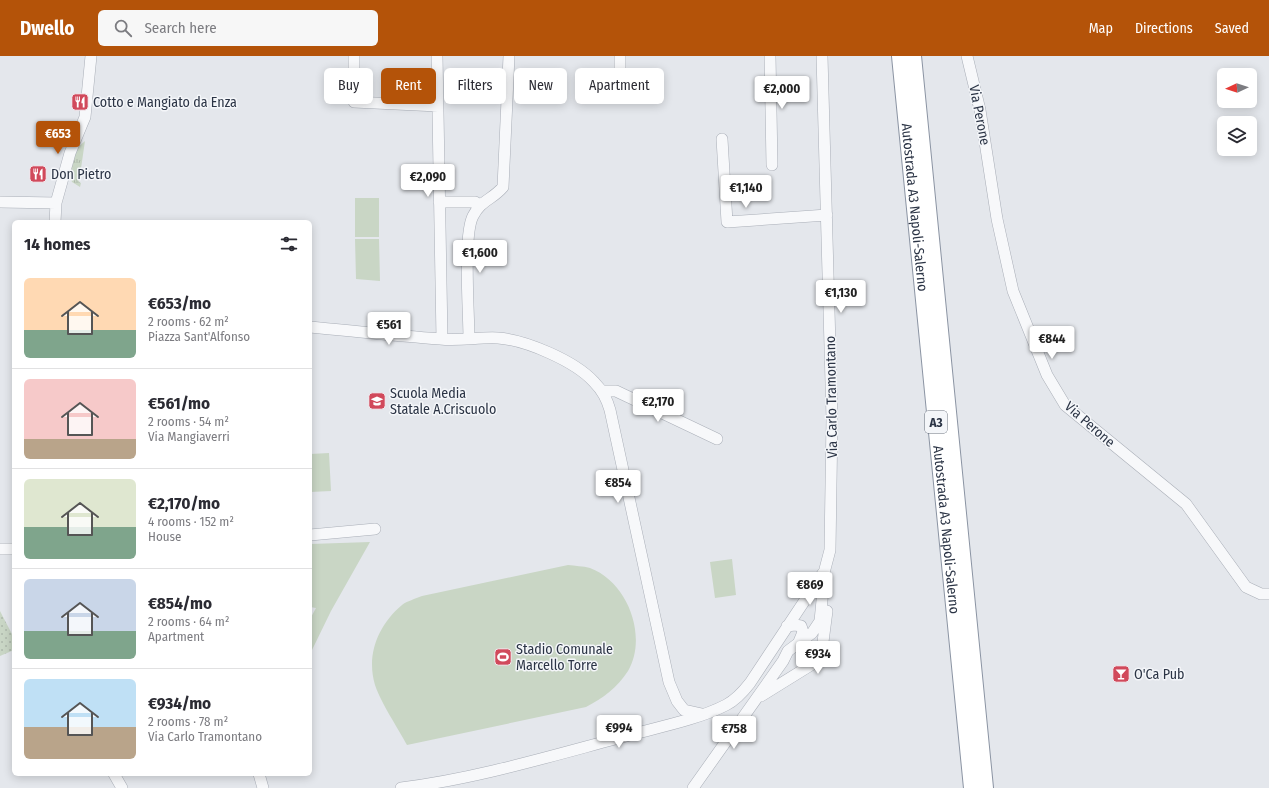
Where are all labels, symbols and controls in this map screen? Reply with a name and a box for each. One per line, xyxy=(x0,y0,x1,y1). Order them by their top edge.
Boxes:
search box xyxy=(98,10,378,46)
text: Dwello xyxy=(20,17,74,40)
icon: search xyxy=(112,17,134,39)
text: Search here xyxy=(144,19,217,37)
text: Map xyxy=(1089,20,1113,37)
text: Directions xyxy=(1135,20,1193,37)
text: Saved xyxy=(1215,20,1249,37)
chip: Buy xyxy=(324,68,373,104)
chip: Rent xyxy=(381,68,436,104)
chip: Filters xyxy=(444,68,506,104)
chip: New xyxy=(514,68,567,104)
chip: Apartment xyxy=(575,68,664,104)
north arrow xyxy=(1217,68,1257,108)
map controls xyxy=(1217,68,1257,156)
pin: €2,000 xyxy=(749,76,815,110)
text: €2,000 xyxy=(764,81,800,96)
street label: Via Perone xyxy=(965,84,994,147)
restaurant icon: Cotto e Mangiato da Enza xyxy=(70,92,90,112)
place label: Cotto e Mangiato da Enza xyxy=(93,94,237,111)
button: layers xyxy=(1217,116,1257,156)
pin: €653 xyxy=(34,121,82,155)
street label: Autostrada A3 Napoli-Salerno xyxy=(898,122,931,292)
text: €653 xyxy=(45,126,71,141)
restaurant icon: Don Pietro xyxy=(28,164,48,184)
pin: €2,090 xyxy=(395,164,461,198)
place label: Don Pietro xyxy=(51,166,111,183)
text: €2,090 xyxy=(410,169,446,184)
pin: €1,140 xyxy=(713,175,779,209)
text: €1,140 xyxy=(730,180,763,195)
icon: filters xyxy=(278,233,300,255)
text: 14 homes xyxy=(24,234,91,255)
pin: €1,600 xyxy=(447,240,513,274)
text: €1,600 xyxy=(462,245,498,260)
pin: €1,130 xyxy=(808,280,874,314)
text: €1,130 xyxy=(825,285,857,300)
text: €653/mo xyxy=(148,293,211,314)
icon: home xyxy=(56,294,104,342)
pin: €561 xyxy=(365,312,413,346)
text: 2 rooms · 62 m² xyxy=(148,314,229,329)
text: €561 xyxy=(377,317,402,332)
pin: €844 xyxy=(1028,326,1076,360)
text: Piazza Sant'Alfonso xyxy=(148,329,250,344)
text: €844 xyxy=(1038,331,1066,346)
street label: Via Carlo Tramontano xyxy=(822,335,841,459)
place label: Scuola Media Statale A.Criscuolo xyxy=(390,385,496,418)
pin: €2,170 xyxy=(625,389,691,423)
school or university icon: Scuola Media Statale A.Criscuolo xyxy=(367,391,387,411)
text: €561/mo xyxy=(148,393,210,414)
text: €2,170 xyxy=(642,394,674,409)
icon: home xyxy=(56,395,104,443)
street label: Via Perone xyxy=(1061,398,1118,451)
road number: A3 xyxy=(925,411,947,433)
text: 2 rooms · 54 m² xyxy=(148,414,229,429)
text: Via Mangiaverri xyxy=(148,429,230,444)
street label: Autostrada A3 Napoli-Salerno xyxy=(929,445,963,615)
pin: €854 xyxy=(594,470,642,504)
text: €854 xyxy=(605,475,631,490)
text: €2,170/mo xyxy=(148,493,220,514)
icon: home xyxy=(56,495,104,543)
text: 4 rooms · 152 m² xyxy=(148,514,234,529)
text: House xyxy=(148,529,182,544)
pin: €869 xyxy=(786,572,834,606)
text: €869 xyxy=(797,577,824,592)
text: €854/mo xyxy=(148,593,212,614)
icon: home xyxy=(56,595,104,643)
text: 2 rooms · 64 m² xyxy=(148,614,229,629)
text: Apartment xyxy=(148,629,204,644)
place label: Stadio Comunale Marcello Torre xyxy=(516,641,613,674)
pin: €934 xyxy=(794,641,842,675)
text: €934 xyxy=(805,646,831,661)
sports icon: Stadio Comunale Marcello Torre xyxy=(493,647,513,667)
bar icon: O'Ca Pub xyxy=(1111,664,1131,684)
place label: O'Ca Pub xyxy=(1134,666,1185,683)
text: €934/mo xyxy=(148,693,211,714)
icon: home xyxy=(56,695,104,743)
text: 2 rooms · 78 m² xyxy=(148,714,228,729)
pin: €994 xyxy=(595,715,643,749)
pin: €758 xyxy=(710,716,758,750)
text: €994 xyxy=(606,720,632,735)
text: €758 xyxy=(721,721,747,736)
text: Via Carlo Tramontano xyxy=(148,729,262,744)

